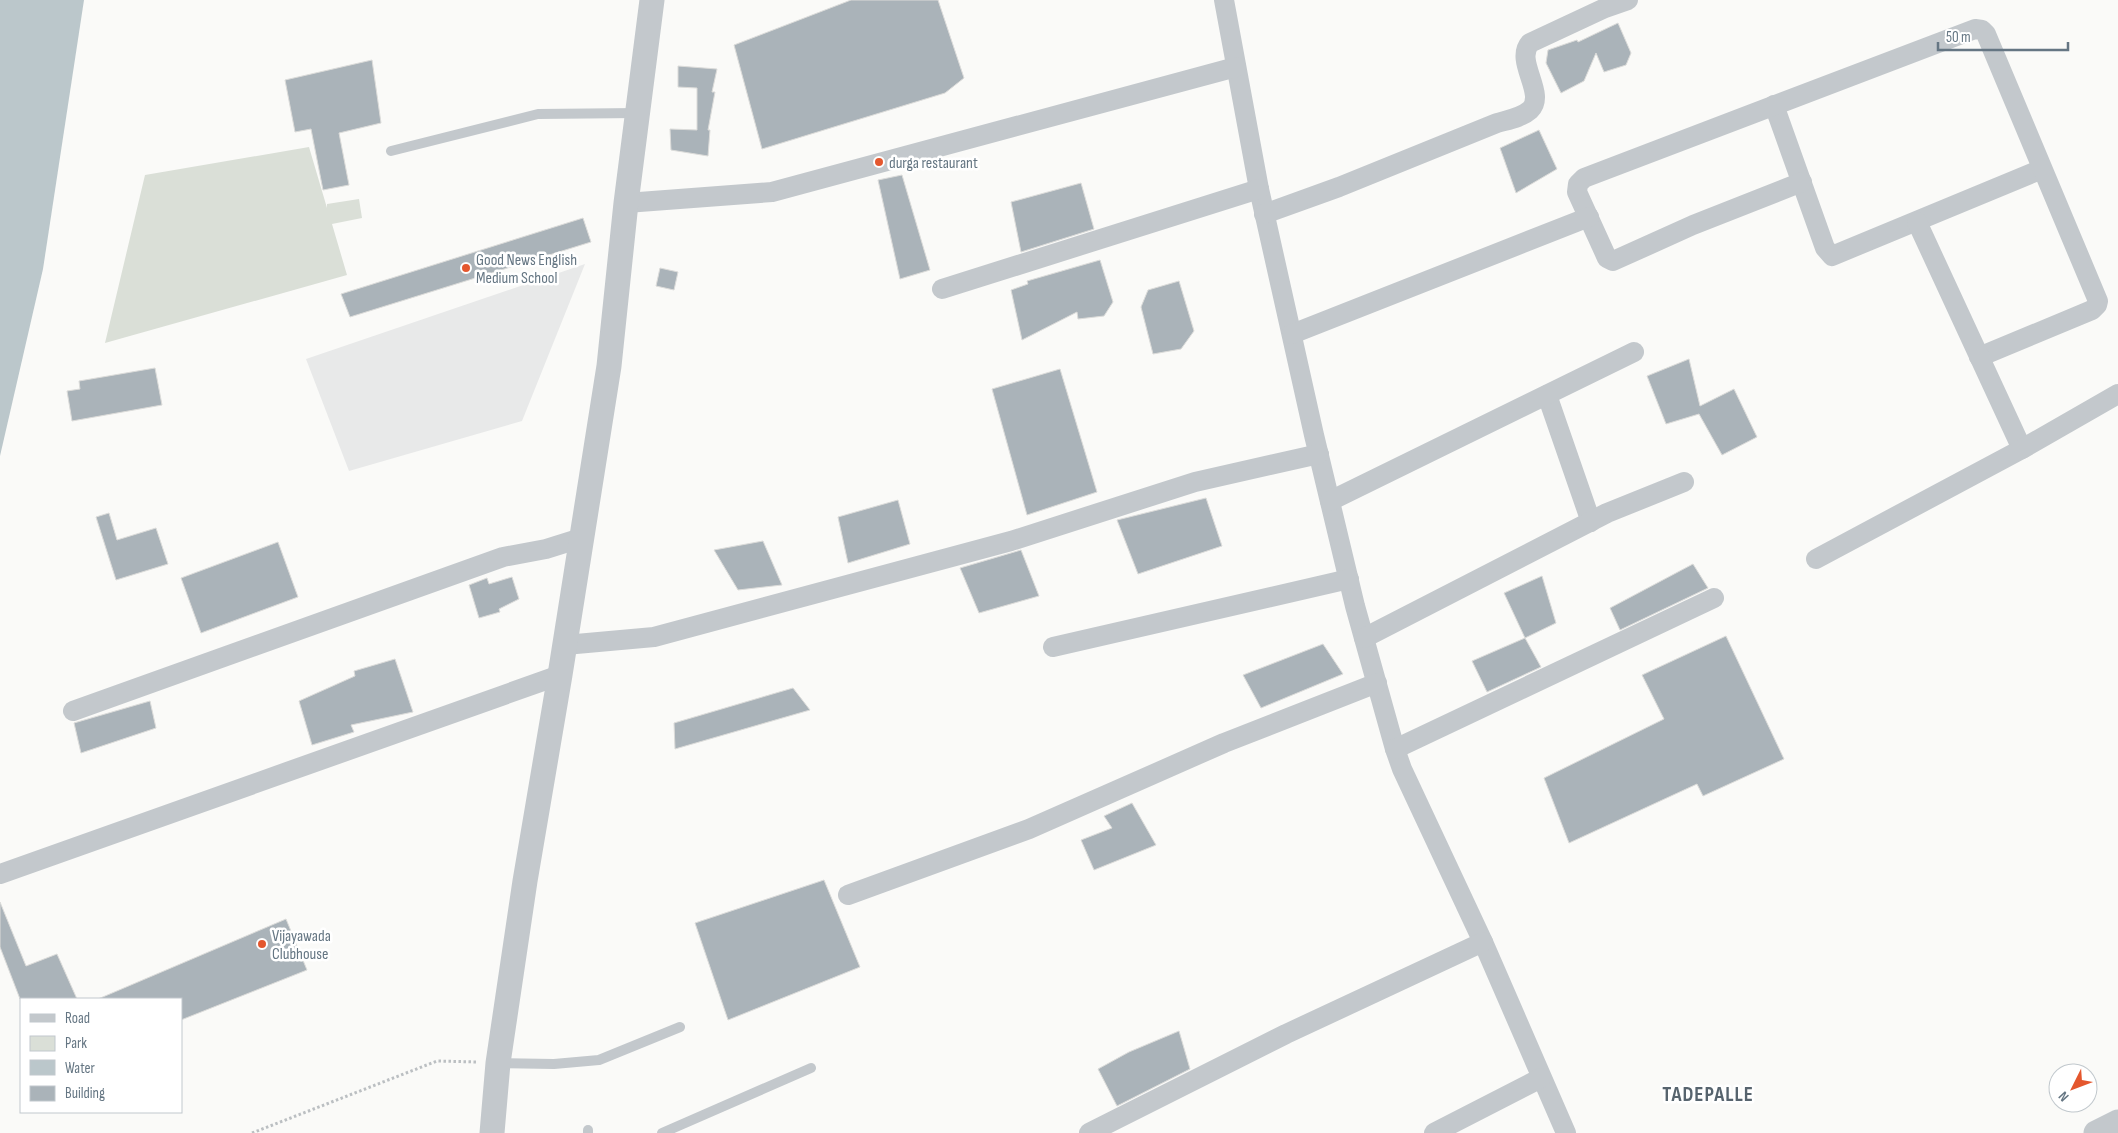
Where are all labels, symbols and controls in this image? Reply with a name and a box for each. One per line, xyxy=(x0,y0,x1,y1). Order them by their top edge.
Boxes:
scale bar xyxy=(1938,20,2068,52)
text: 50 m xyxy=(1946,28,1971,47)
place label: durga restaurant xyxy=(889,154,978,173)
marker: durga restaurant xyxy=(873,156,885,168)
place label: Good News English Medium School xyxy=(476,251,577,288)
marker: Good News English Medium School xyxy=(460,262,472,274)
place label: Vijayawada Clubhouse xyxy=(272,927,331,964)
marker: Vijayawada Clubhouse xyxy=(256,938,268,950)
legend xyxy=(20,998,182,1113)
text: Road xyxy=(65,1009,90,1028)
text: Park xyxy=(65,1034,87,1053)
text: Water xyxy=(65,1059,96,1078)
north arrow xyxy=(2048,1063,2098,1113)
district label: TADEPALLE xyxy=(1662,1082,1754,1107)
text: Building xyxy=(65,1084,105,1103)
text: N xyxy=(2055,1088,2073,1105)

